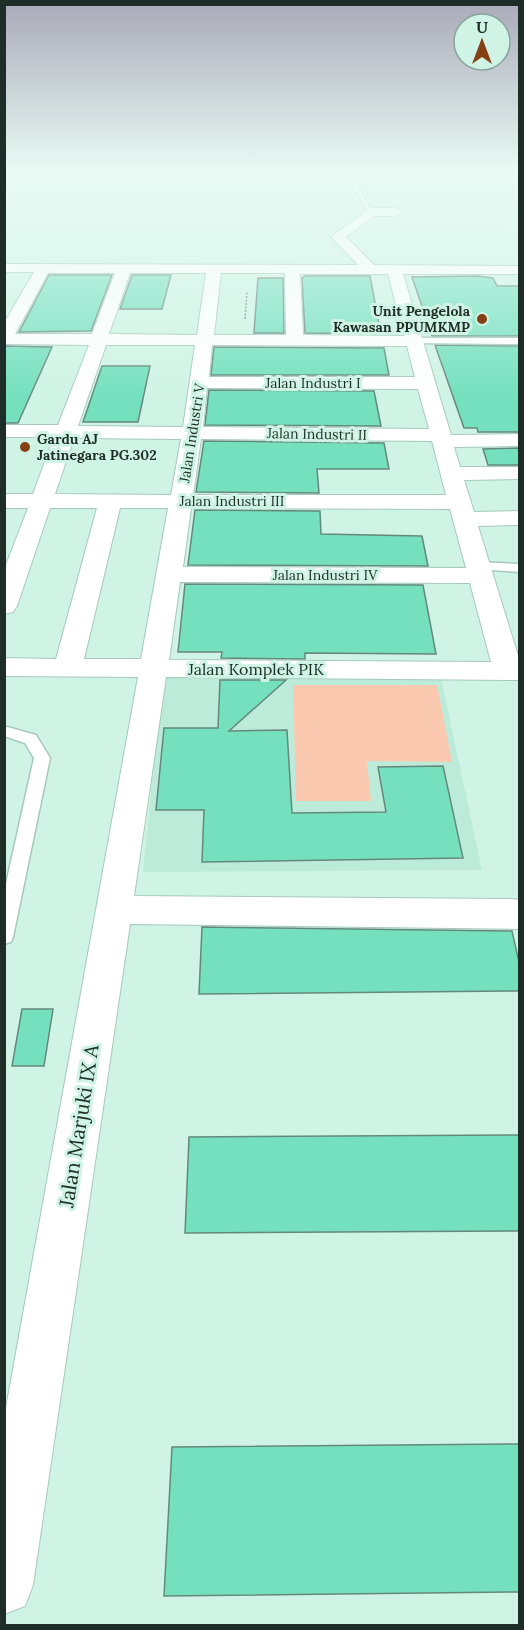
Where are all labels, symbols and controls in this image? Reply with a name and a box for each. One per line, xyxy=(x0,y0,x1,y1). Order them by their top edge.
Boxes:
north arrow xyxy=(452,12,512,72)
text: U xyxy=(476,17,488,37)
place label: Unit Pengelola Kawasan PPUMKMP xyxy=(333,302,471,336)
marker: Unit Pengelola Kawasan PPUMKMP xyxy=(475,312,489,326)
street label: Jalan Industri I xyxy=(264,374,361,392)
street label: Jalan Industri V xyxy=(175,381,209,485)
street label: Jalan Industri II xyxy=(266,424,367,444)
place label: Gardu AJ Jatinegara PG.302 xyxy=(37,430,157,464)
marker: Gardu AJ Jatinegara PG.302 xyxy=(18,440,32,454)
street label: Jalan Industri III xyxy=(179,492,284,510)
street label: Jalan Industri IV xyxy=(272,566,378,584)
street label: Jalan Komplek PIK xyxy=(187,659,324,679)
street label: Jalan Marjuki IX A xyxy=(53,1042,104,1210)

